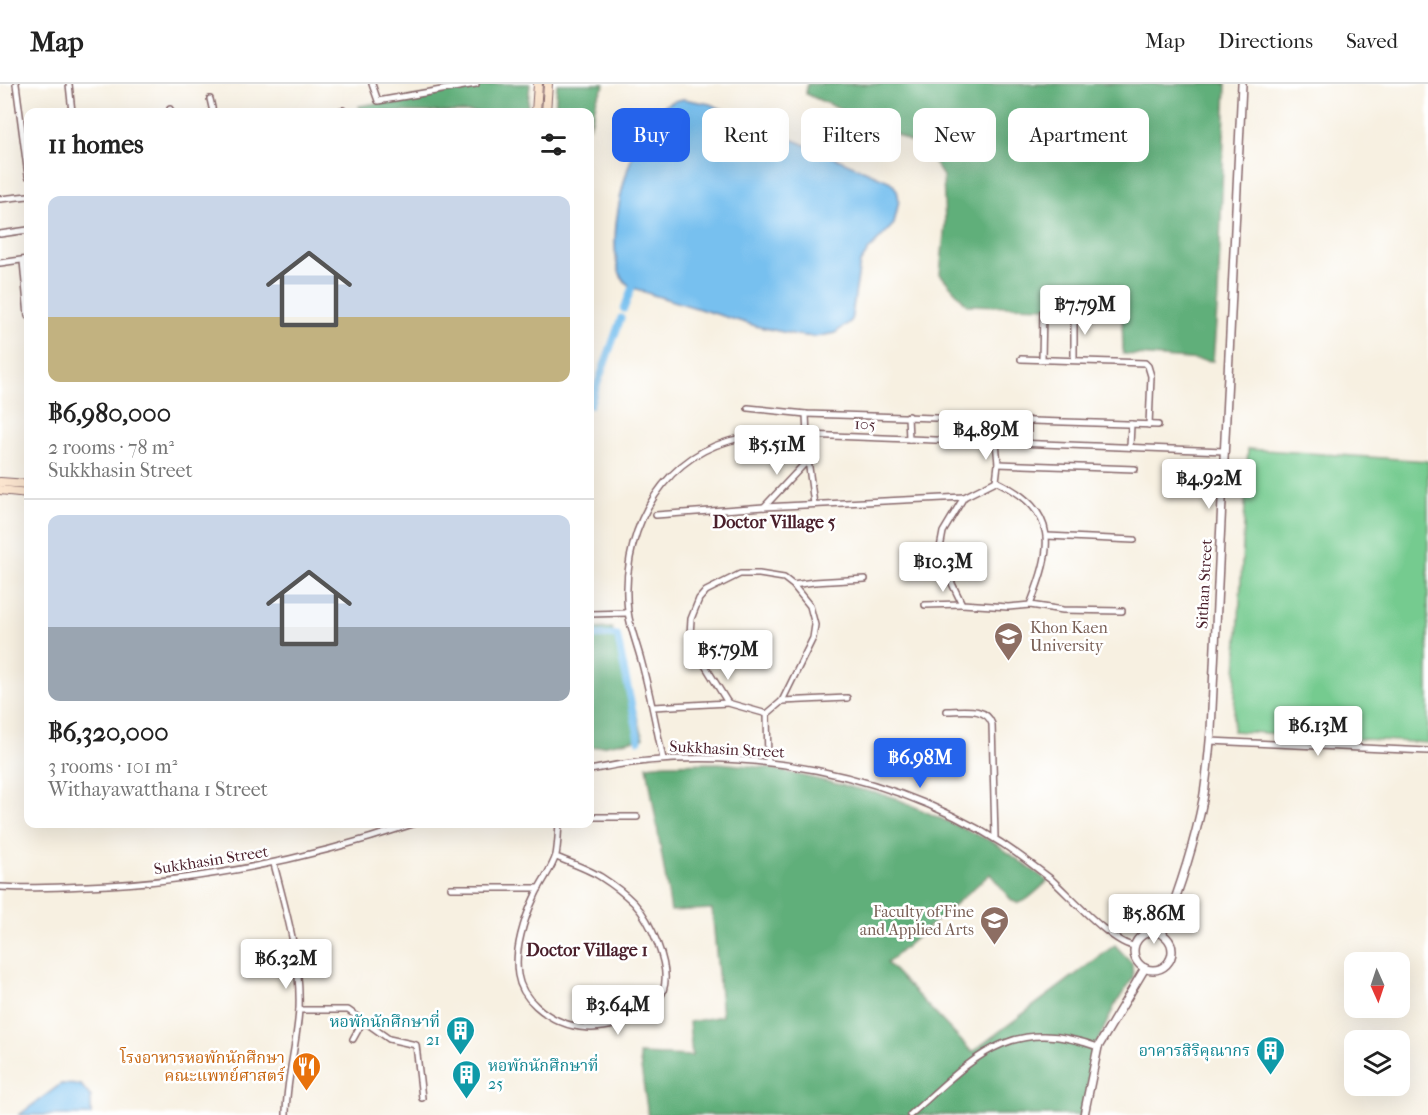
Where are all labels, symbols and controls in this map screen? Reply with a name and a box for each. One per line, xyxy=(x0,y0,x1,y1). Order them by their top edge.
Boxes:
text: Map xyxy=(30,25,84,58)
text: Map xyxy=(1145,29,1185,53)
text: Directions xyxy=(1218,29,1313,53)
text: Saved xyxy=(1346,29,1398,53)
chip: Buy xyxy=(612,108,690,162)
chip: Rent xyxy=(702,108,789,162)
chip: Filters xyxy=(801,108,901,162)
chip: New xyxy=(913,108,996,162)
chip: Apartment xyxy=(1008,108,1149,162)
icon: filters xyxy=(537,128,570,161)
text: 11 homes xyxy=(48,129,144,160)
icon: home xyxy=(255,235,363,343)
pin: ฿7.79M xyxy=(1036,285,1134,336)
text: ฿7.79M xyxy=(1054,293,1116,316)
text: ฿6,980,000 xyxy=(48,398,171,429)
pin: ฿4.89M xyxy=(937,410,1035,461)
street label: 105 xyxy=(854,414,876,434)
text: ฿4.89M xyxy=(953,418,1019,441)
pin: ฿5.51M xyxy=(728,425,826,476)
text: ฿5.51M xyxy=(749,433,805,456)
text: 2 rooms · 78 m² xyxy=(48,436,174,459)
text: Sukkhasin Street xyxy=(48,459,193,482)
pin: ฿4.92M xyxy=(1160,459,1258,510)
text: ฿4.92M xyxy=(1176,467,1242,490)
district label: Doctor Village 5 xyxy=(712,512,836,533)
street label: Sithan Street xyxy=(1192,538,1216,629)
pin: ฿10.3M xyxy=(894,542,992,593)
text: ฿10.3M xyxy=(913,550,973,573)
icon: home xyxy=(255,554,363,662)
place label: Khon Kaen University xyxy=(1030,618,1108,655)
school or university icon: Khon Kaen University xyxy=(993,620,1025,662)
pin: ฿5.79M xyxy=(679,630,777,681)
text: ฿5.79M xyxy=(698,638,759,661)
pin: ฿6.13M xyxy=(1269,706,1367,757)
text: ฿6.13M xyxy=(1288,714,1348,737)
text: ฿6,320,000 xyxy=(48,717,169,748)
street label: Sukkhasin Street xyxy=(669,736,786,762)
pin: ฿6.98M xyxy=(871,738,969,789)
text: ฿6.98M xyxy=(888,746,952,769)
text: 3 rooms · 101 m² xyxy=(48,755,177,778)
text: Withayawatthana 1 Street xyxy=(48,778,268,801)
street label: Sukkhasin Street xyxy=(152,842,270,878)
pin: ฿5.86M xyxy=(1105,894,1203,945)
place label: Faculty of Fine and Applied Arts xyxy=(860,902,974,939)
text: ฿5.86M xyxy=(1123,902,1185,925)
school or university icon: Faculty of Fine and Applied Arts xyxy=(979,904,1011,946)
pin: ฿6.32M xyxy=(237,939,335,990)
district label: Doctor Village 1 xyxy=(526,940,648,961)
text: ฿6.32M xyxy=(255,947,317,970)
north arrow xyxy=(1344,952,1410,1018)
map controls xyxy=(1344,952,1410,1096)
pin: ฿3.64M xyxy=(569,985,667,1036)
text: ฿3.64M xyxy=(586,993,650,1016)
place label: หอพักนักศึกษาที่ 21 xyxy=(330,1010,440,1049)
building icon: หอพักนักศึกษาที่ 21 xyxy=(445,1014,477,1056)
button: layers xyxy=(1344,1030,1410,1096)
building icon: อาคารสิริคุณากร xyxy=(1255,1034,1287,1076)
place label: อาคารสิริคุณากร xyxy=(1139,1041,1250,1062)
place label: โรงอาหารหอพักนักศึกษา คณะแพทย์ศาสตร์ xyxy=(119,1047,286,1085)
restaurant icon: โรงอาหารหอพักนักศึกษา คณะแพทย์ศาสตร์ xyxy=(290,1050,322,1092)
place label: หอพักนักศึกษาที่ 25 xyxy=(488,1054,598,1093)
building icon: หอพักนักศึกษาที่ 25 xyxy=(451,1058,483,1100)

